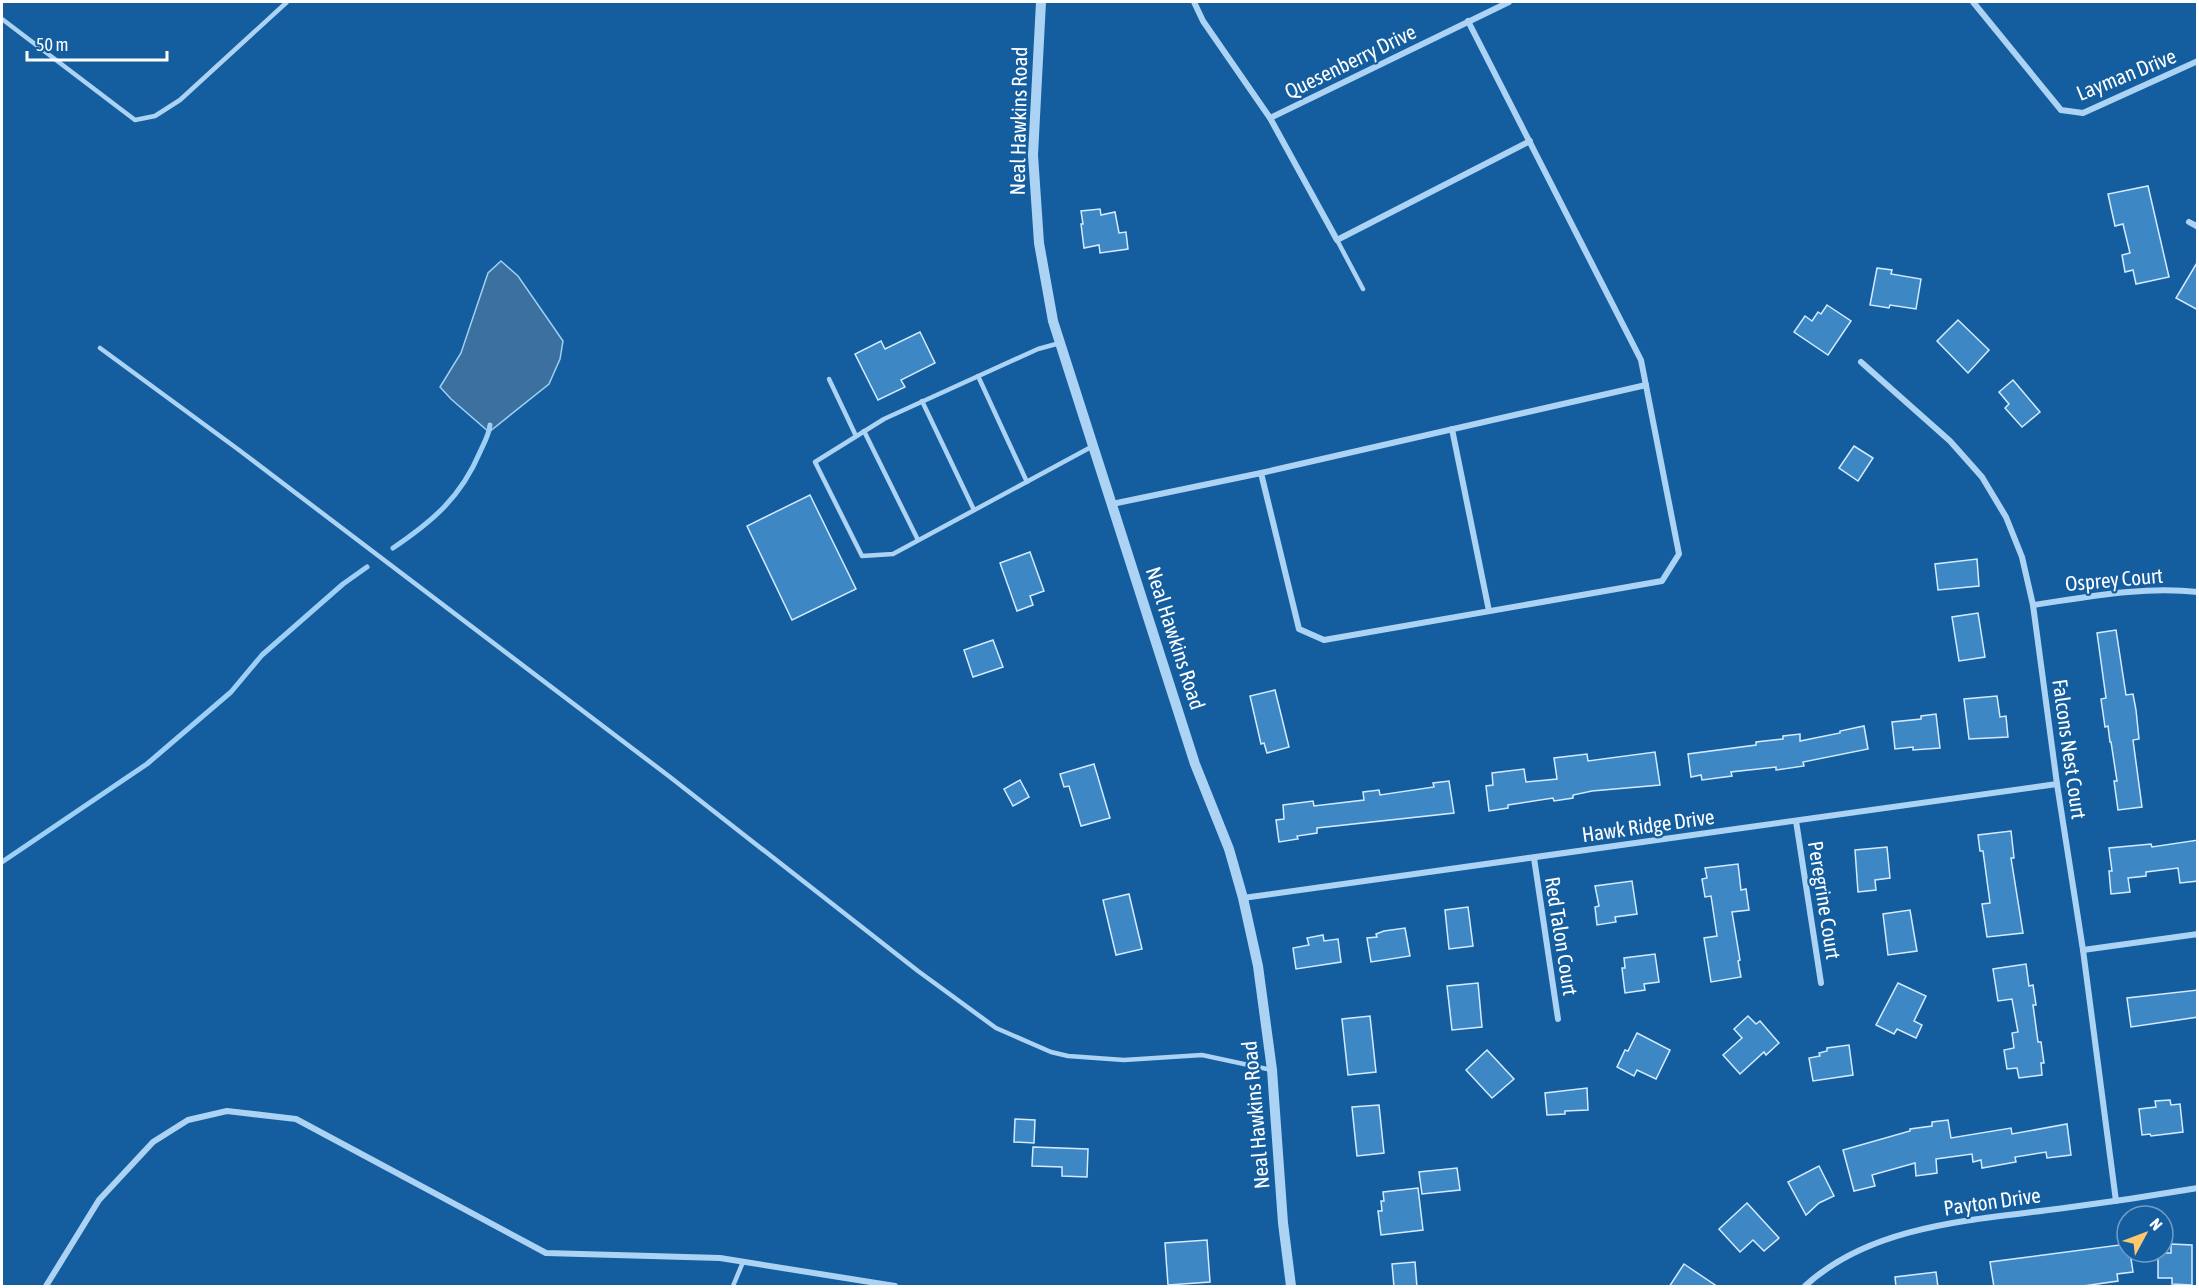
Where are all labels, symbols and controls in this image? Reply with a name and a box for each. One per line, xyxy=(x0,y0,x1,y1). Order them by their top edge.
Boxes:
street label: Quesenberry Drive xyxy=(1280,19,1420,103)
scale bar xyxy=(27,24,166,62)
text: 50 m xyxy=(36,34,68,55)
street label: Layman Drive xyxy=(2073,43,2179,105)
street label: Neal Hawkins Road xyxy=(1005,46,1031,196)
street label: Osprey Court xyxy=(2064,563,2164,595)
street label: Neal Hawkins Road xyxy=(1142,564,1210,712)
street label: Falcons Nest Court xyxy=(2048,677,2092,821)
street label: Hawk Ridge Drive xyxy=(1580,804,1716,846)
street label: Peregrine Court xyxy=(1804,839,1846,961)
street label: Red Talon Court xyxy=(1541,875,1583,997)
street label: Neal Hawkins Road xyxy=(1237,1040,1273,1190)
street label: Payton Drive xyxy=(1942,1182,2042,1220)
north arrow xyxy=(2115,1204,2175,1264)
text: N xyxy=(2146,1215,2166,1234)

